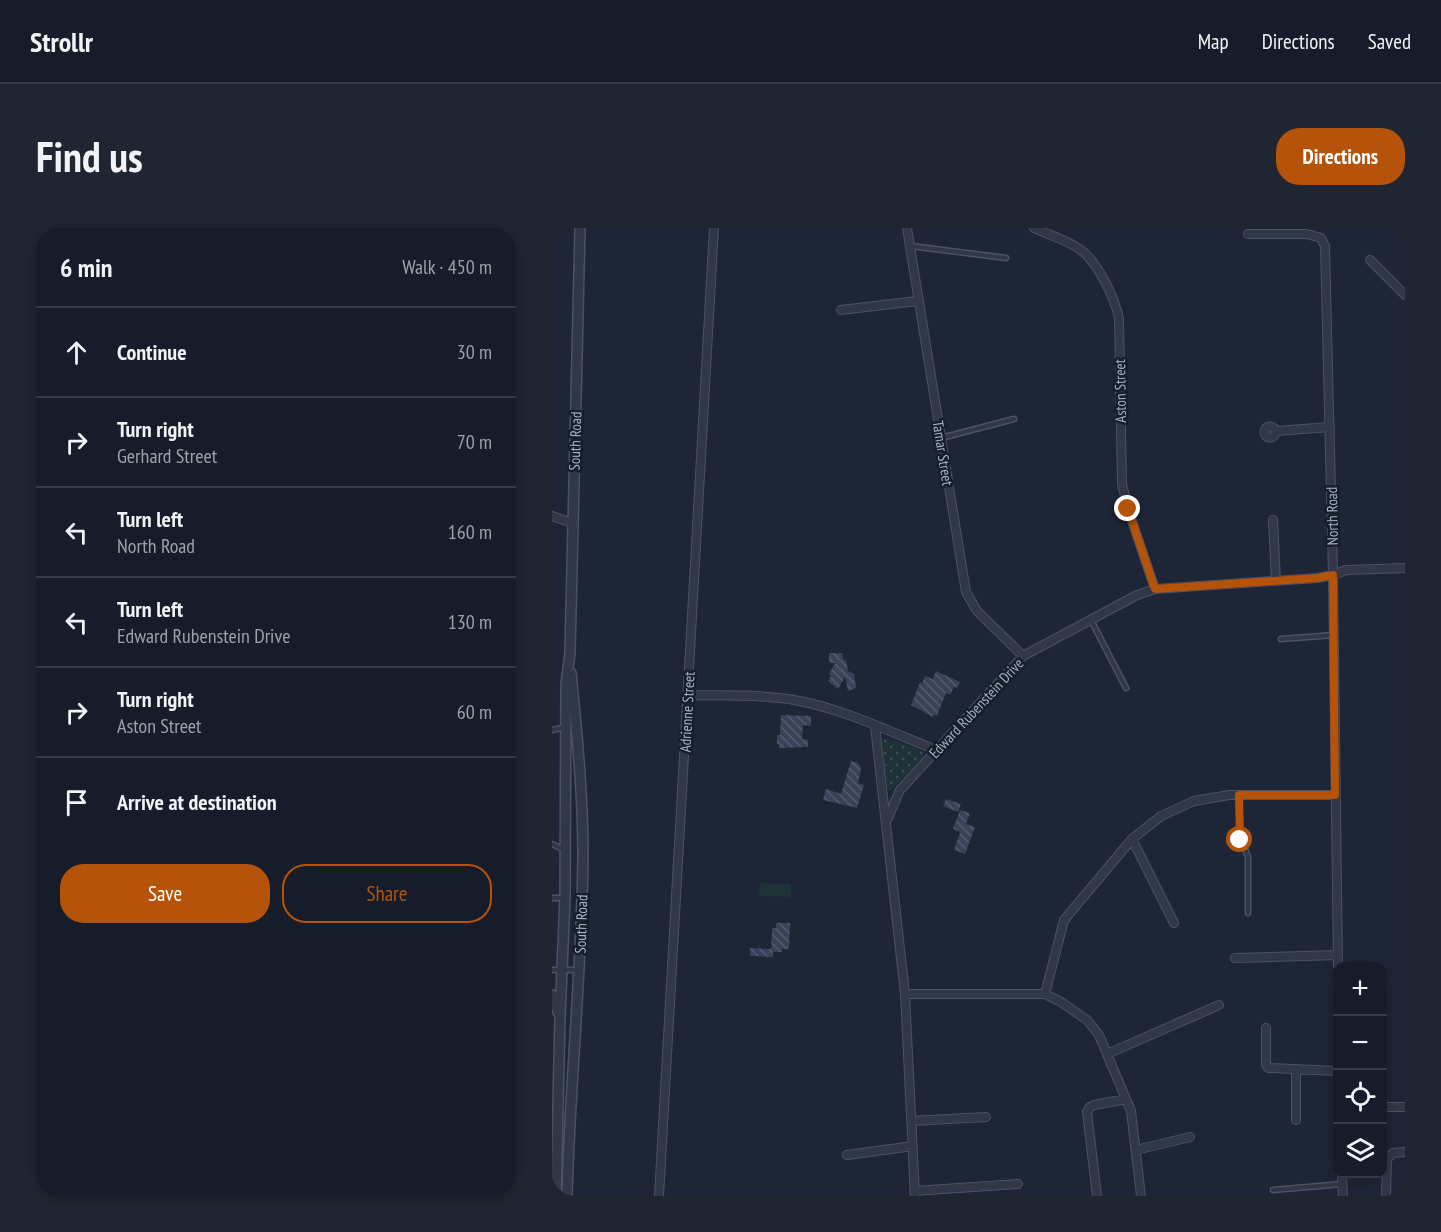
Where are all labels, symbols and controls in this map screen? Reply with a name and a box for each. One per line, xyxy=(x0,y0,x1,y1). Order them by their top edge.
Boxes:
text: Strollr xyxy=(30,23,93,60)
text: Map xyxy=(1198,28,1229,55)
text: Directions xyxy=(1262,28,1335,55)
text: Saved xyxy=(1368,28,1411,55)
button: Directions xyxy=(1276,128,1405,185)
text: Find us xyxy=(36,129,143,184)
text: 6 min xyxy=(60,251,113,284)
text: Walk · 450 m xyxy=(402,254,492,280)
icon: ahead xyxy=(60,336,93,369)
text: Continue xyxy=(117,338,187,366)
text: 30 m xyxy=(457,339,492,365)
street label: Aston Street xyxy=(1110,359,1130,423)
street label: South Road xyxy=(564,411,586,471)
text: Turn right xyxy=(117,415,194,443)
street label: Tamar Street xyxy=(928,419,958,487)
icon: right xyxy=(60,426,93,459)
text: 70 m xyxy=(457,429,492,455)
text: Gerhard Street xyxy=(117,443,217,469)
street label: North Road xyxy=(1322,487,1342,545)
route end xyxy=(1114,495,1140,521)
text: Turn left xyxy=(117,505,183,533)
icon: left xyxy=(60,516,93,549)
text: 160 m xyxy=(448,519,492,545)
text: North Road xyxy=(117,533,195,559)
text: Turn left xyxy=(117,595,183,623)
icon: left xyxy=(60,606,93,639)
text: 130 m xyxy=(448,609,492,635)
text: Edward Rubenstein Drive xyxy=(117,623,290,649)
street label: Edward Rubenstein Drive xyxy=(925,654,1027,762)
street label: Adrienne Street xyxy=(675,671,699,753)
text: Turn right xyxy=(117,685,194,713)
icon: right xyxy=(60,696,93,729)
text: 60 m xyxy=(457,699,492,725)
text: Aston Street xyxy=(117,713,202,739)
icon: arrive xyxy=(60,786,93,819)
text: Arrive at destination xyxy=(117,788,277,816)
route start xyxy=(1226,826,1252,852)
button: Save xyxy=(60,864,270,923)
button: Share xyxy=(282,864,492,923)
street label: South Road xyxy=(570,894,592,954)
map controls xyxy=(1333,962,1387,1178)
button: + xyxy=(1333,962,1387,1016)
button: − xyxy=(1333,1016,1387,1070)
button: locate xyxy=(1333,1070,1387,1124)
button: layers xyxy=(1333,1124,1387,1178)

